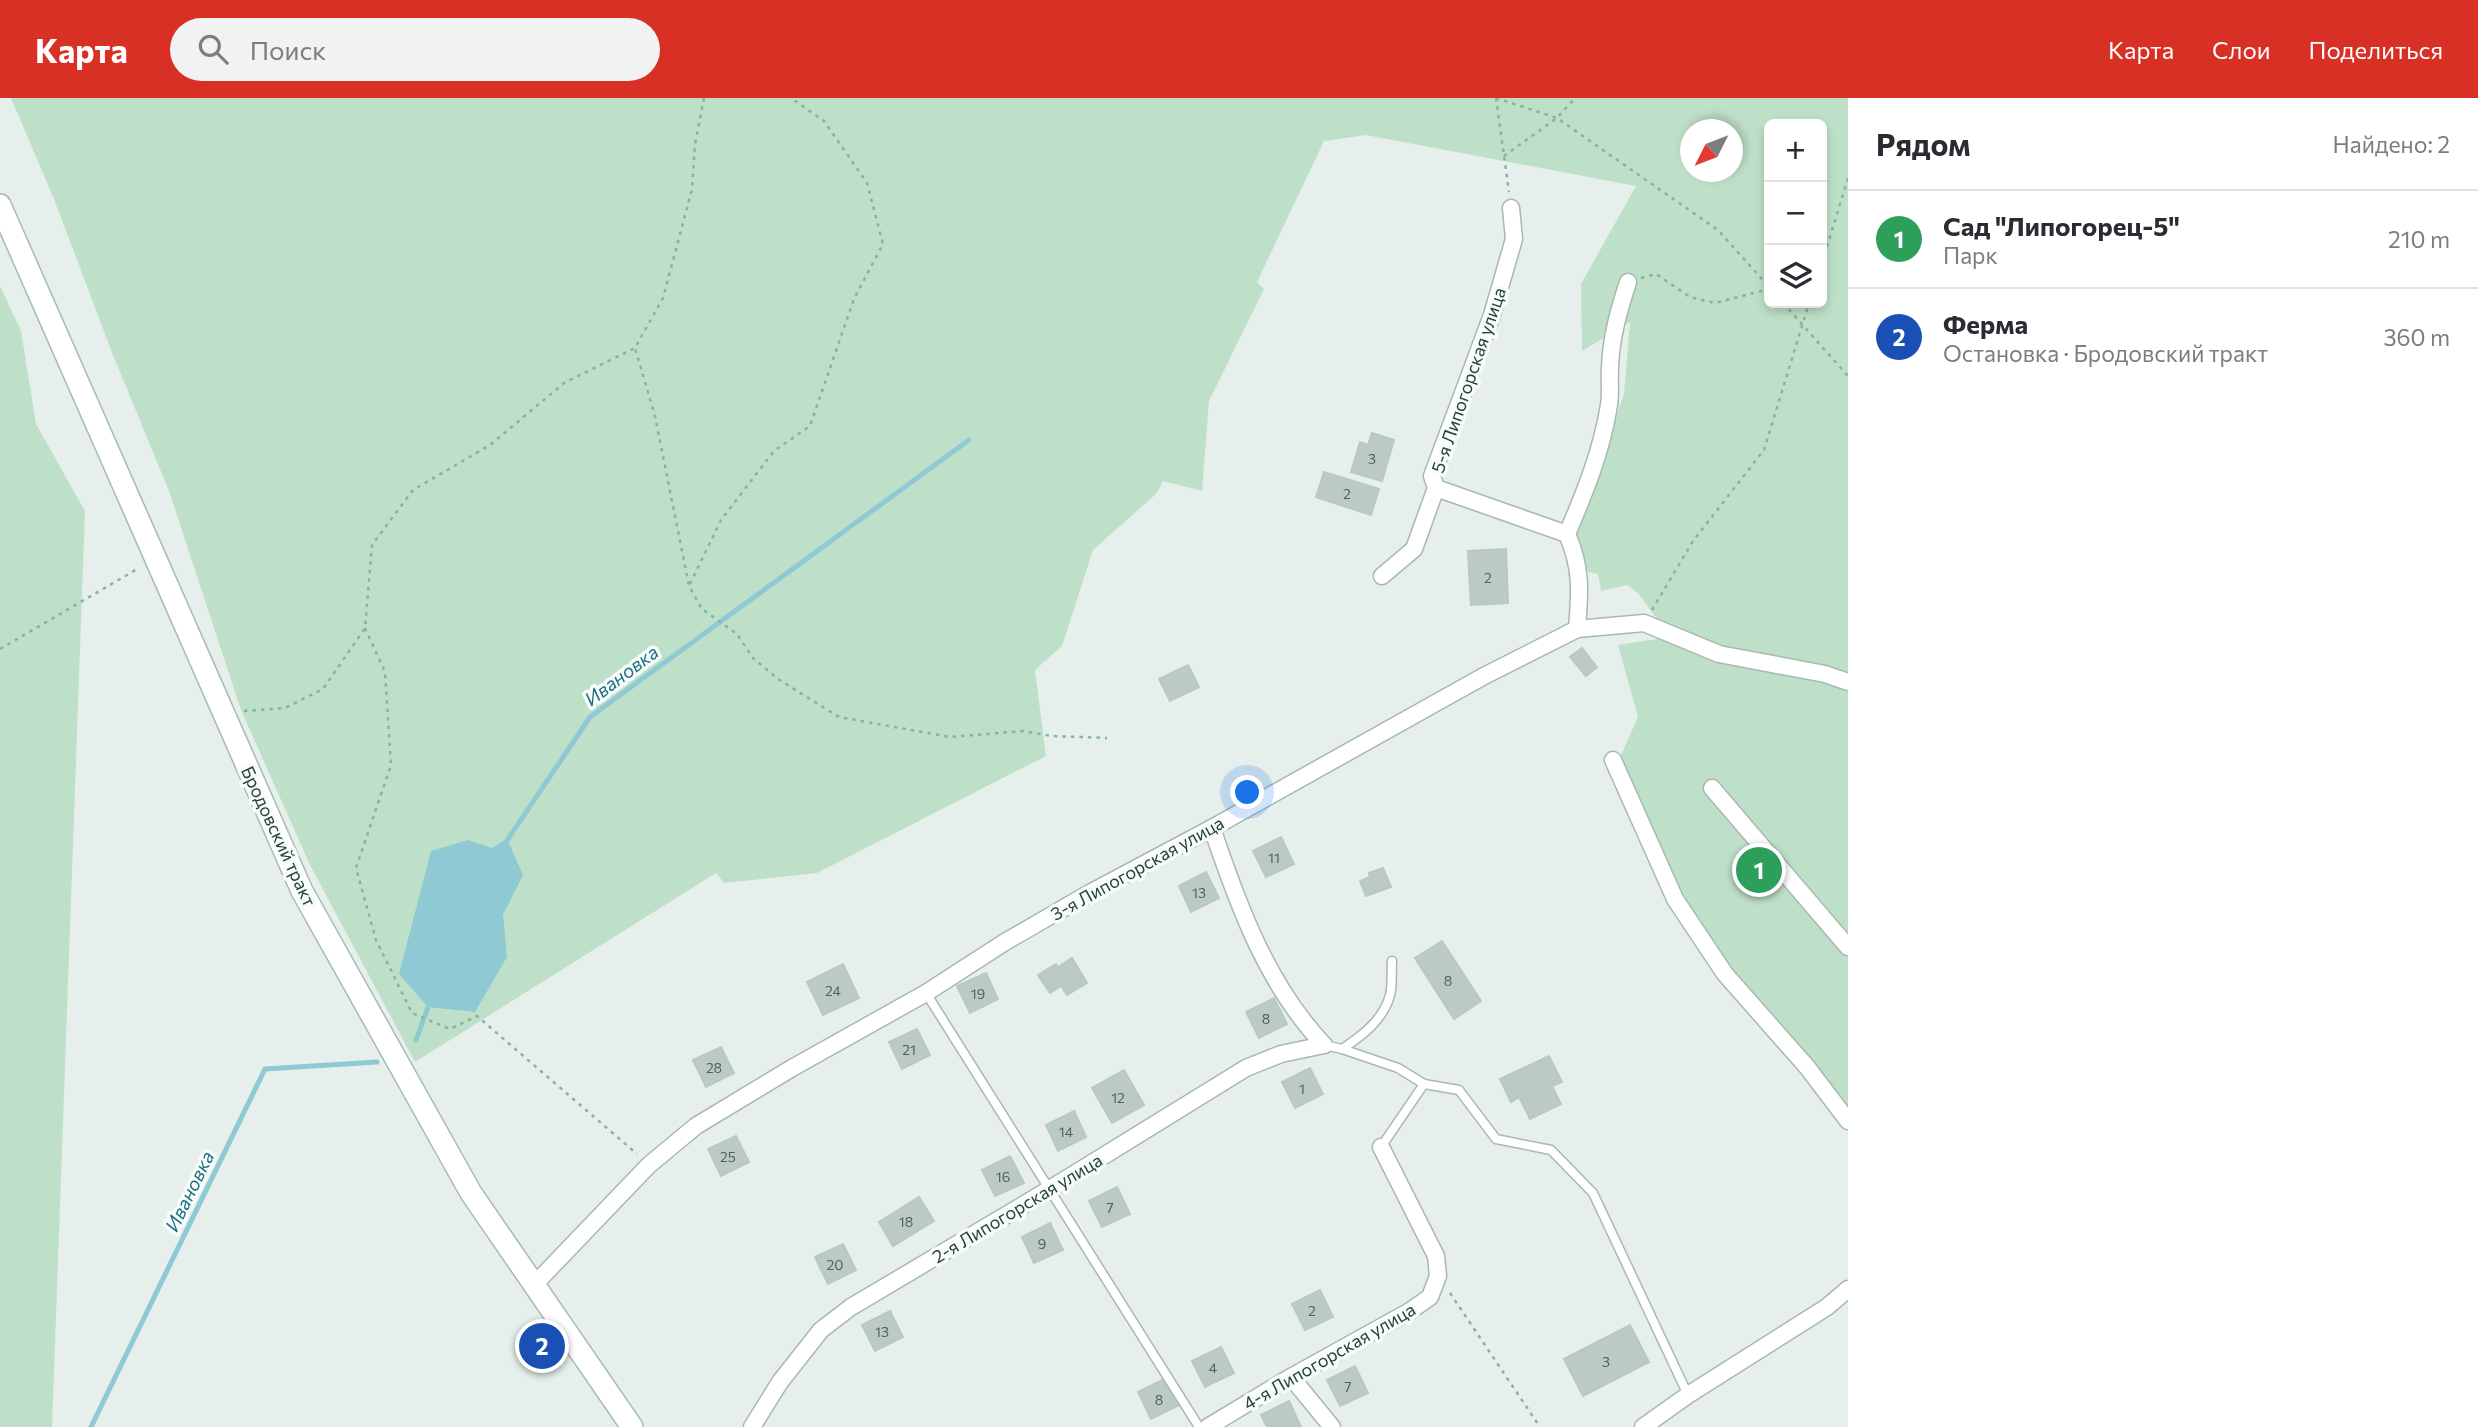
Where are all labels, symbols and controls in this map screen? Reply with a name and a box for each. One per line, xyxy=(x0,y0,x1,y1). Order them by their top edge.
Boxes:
search box xyxy=(170,18,660,81)
text: Карта xyxy=(35,29,128,70)
icon: search xyxy=(194,30,232,68)
text: Поиск xyxy=(250,34,326,65)
text: Карта xyxy=(2108,35,2174,64)
text: Слои xyxy=(2212,35,2270,64)
text: Поделиться xyxy=(2308,35,2443,64)
north arrow xyxy=(1680,119,1743,182)
map controls xyxy=(1764,119,1827,308)
button: + xyxy=(1764,119,1827,182)
text: Рядом xyxy=(1876,125,1970,162)
text: Найдено: 2 xyxy=(2333,130,2450,158)
button: − xyxy=(1764,182,1827,245)
text: Сад "Липогорец-5" xyxy=(1943,210,2180,241)
text: 1 xyxy=(1894,225,1904,253)
text: 210 m xyxy=(2388,225,2450,253)
text: Парк xyxy=(1943,241,1998,269)
button: layers xyxy=(1764,245,1827,308)
street label: 5-я Липогорская улица xyxy=(1426,284,1510,476)
text: Ферма xyxy=(1943,308,2028,339)
text: 2 xyxy=(1892,323,1906,351)
text: 360 m xyxy=(2383,323,2450,351)
text: Остановка · Бродовский тракт xyxy=(1943,339,2268,367)
house number: 3 xyxy=(1368,450,1376,467)
house number: 2 xyxy=(1343,485,1351,502)
house number: 2 xyxy=(1484,569,1492,586)
water label: Ивановка xyxy=(580,640,663,710)
street label: Бродовский тракт xyxy=(237,762,321,910)
your location xyxy=(1230,775,1264,809)
street label: 3-я Липогорская улица xyxy=(1047,811,1227,925)
pin: 1 xyxy=(1736,844,1782,896)
house number: 11 xyxy=(1268,849,1280,866)
house number: 13 xyxy=(1192,884,1206,901)
house number: 8 xyxy=(1444,972,1452,989)
house number: 24 xyxy=(825,982,842,999)
house number: 19 xyxy=(971,985,985,1002)
house number: 8 xyxy=(1262,1010,1270,1027)
house number: 21 xyxy=(902,1041,916,1058)
house number: 28 xyxy=(706,1059,722,1076)
house number: 1 xyxy=(1299,1080,1305,1097)
house number: 12 xyxy=(1111,1089,1125,1106)
house number: 14 xyxy=(1059,1123,1074,1140)
water label: Ивановка xyxy=(160,1147,218,1235)
house number: 25 xyxy=(720,1148,736,1165)
street label: 2-я Липогорская улица xyxy=(928,1149,1106,1267)
house number: 16 xyxy=(996,1168,1010,1185)
house number: 7 xyxy=(1106,1199,1114,1216)
house number: 18 xyxy=(899,1213,913,1230)
house number: 9 xyxy=(1038,1235,1046,1252)
house number: 20 xyxy=(827,1256,843,1273)
street label: 4-я Липогорская улица xyxy=(1239,1298,1419,1414)
house number: 2 xyxy=(1308,1302,1316,1319)
pin: 2 xyxy=(519,1320,565,1372)
house number: 13 xyxy=(875,1323,889,1340)
house number: 3 xyxy=(1602,1353,1610,1370)
house number: 4 xyxy=(1209,1359,1218,1376)
house number: 7 xyxy=(1344,1378,1352,1395)
house number: 8 xyxy=(1155,1391,1163,1408)

